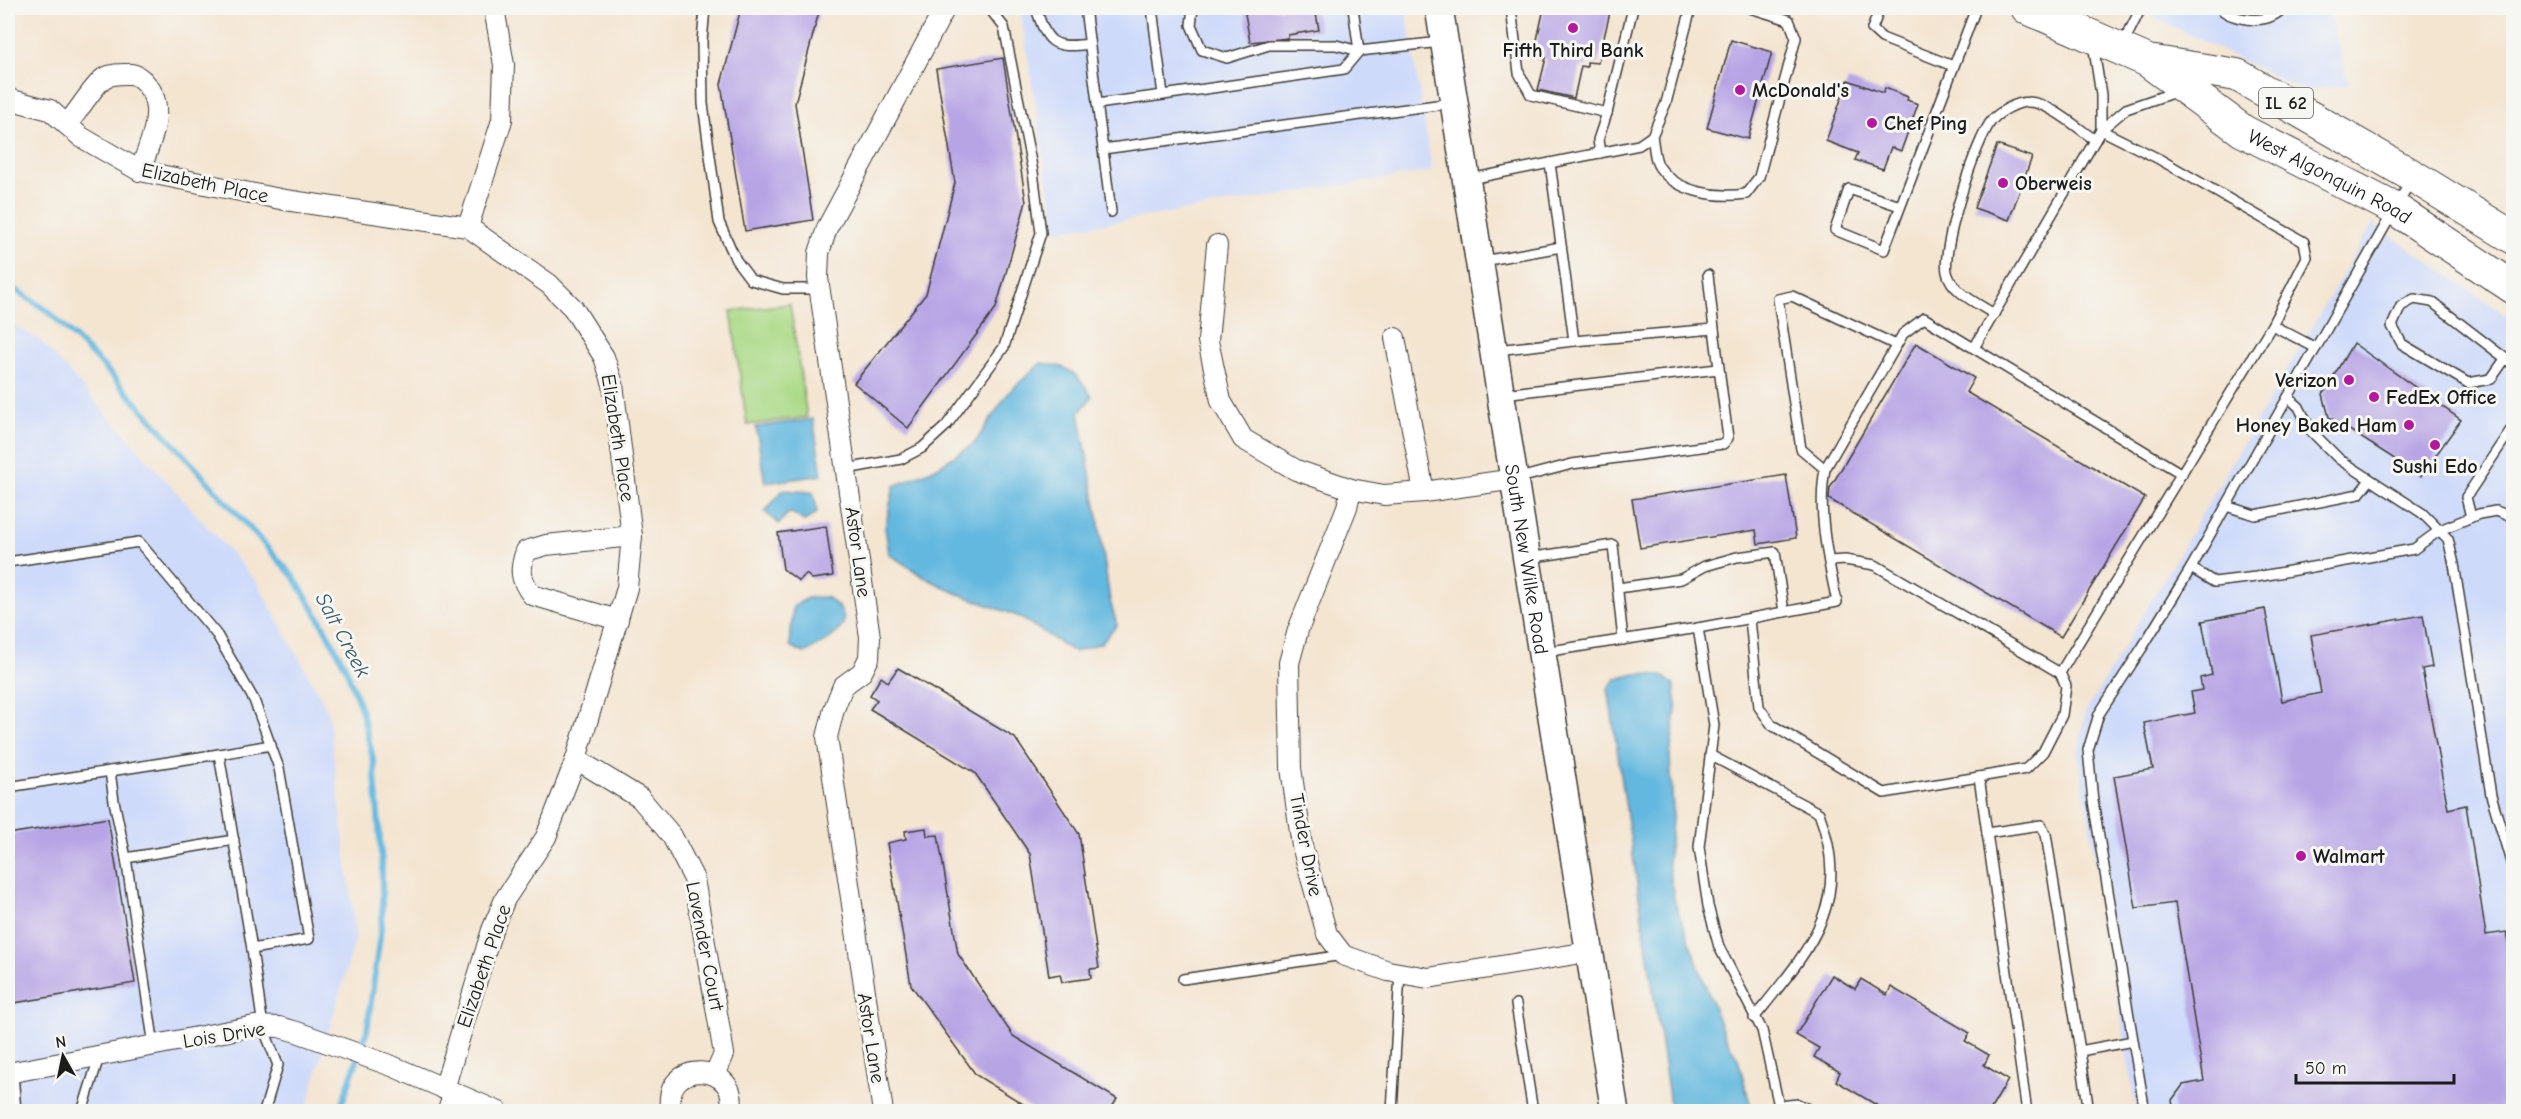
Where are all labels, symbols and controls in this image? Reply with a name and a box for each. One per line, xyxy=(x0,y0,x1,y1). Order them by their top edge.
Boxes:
marker: Fifth Third Bank xyxy=(1566,21,1580,35)
place label: Fifth Third Bank xyxy=(1502,39,1644,62)
place label: McDonald's xyxy=(1752,79,1849,102)
marker: McDonald's xyxy=(1733,83,1747,97)
road number: IL 62 xyxy=(2259,88,2313,118)
place label: Chef Ping xyxy=(1884,112,1968,135)
marker: Chef Ping xyxy=(1865,116,1879,130)
street label: West Algonquin Road xyxy=(2244,124,2416,228)
street label: Elizabeth Place xyxy=(140,158,270,208)
place label: Oberweis xyxy=(2015,172,2092,195)
marker: Oberweis xyxy=(1996,176,2010,190)
place label: Verizon xyxy=(2275,369,2337,392)
street label: Elizabeth Place xyxy=(597,373,639,503)
marker: Verizon xyxy=(2342,373,2356,387)
place label: FedEx Office xyxy=(2386,386,2497,409)
marker: FedEx Office xyxy=(2367,390,2381,404)
place label: Honey Baked Ham xyxy=(2236,414,2397,437)
marker: Honey Baked Ham xyxy=(2402,418,2416,432)
marker: Sushi Edo xyxy=(2428,438,2442,452)
place label: Sushi Edo xyxy=(2393,455,2477,478)
street label: South New Wilke Road xyxy=(1500,462,1553,656)
street label: Astor Lane xyxy=(840,505,876,599)
water label: Salt Creek xyxy=(311,589,376,682)
street label: Tinder Drive xyxy=(1285,792,1327,898)
place label: Walmart xyxy=(2313,845,2385,868)
marker: Walmart xyxy=(2294,849,2308,863)
street label: Lavender Court xyxy=(681,880,729,1014)
street label: Elizabeth Place xyxy=(452,901,516,1031)
street label: Astor Lane xyxy=(852,991,890,1085)
street label: Lois Drive xyxy=(181,1017,267,1053)
north arrow xyxy=(33,1026,93,1086)
text: N xyxy=(54,1032,67,1052)
scale bar xyxy=(2296,1047,2454,1085)
text: 50 m xyxy=(2305,1058,2347,1079)

